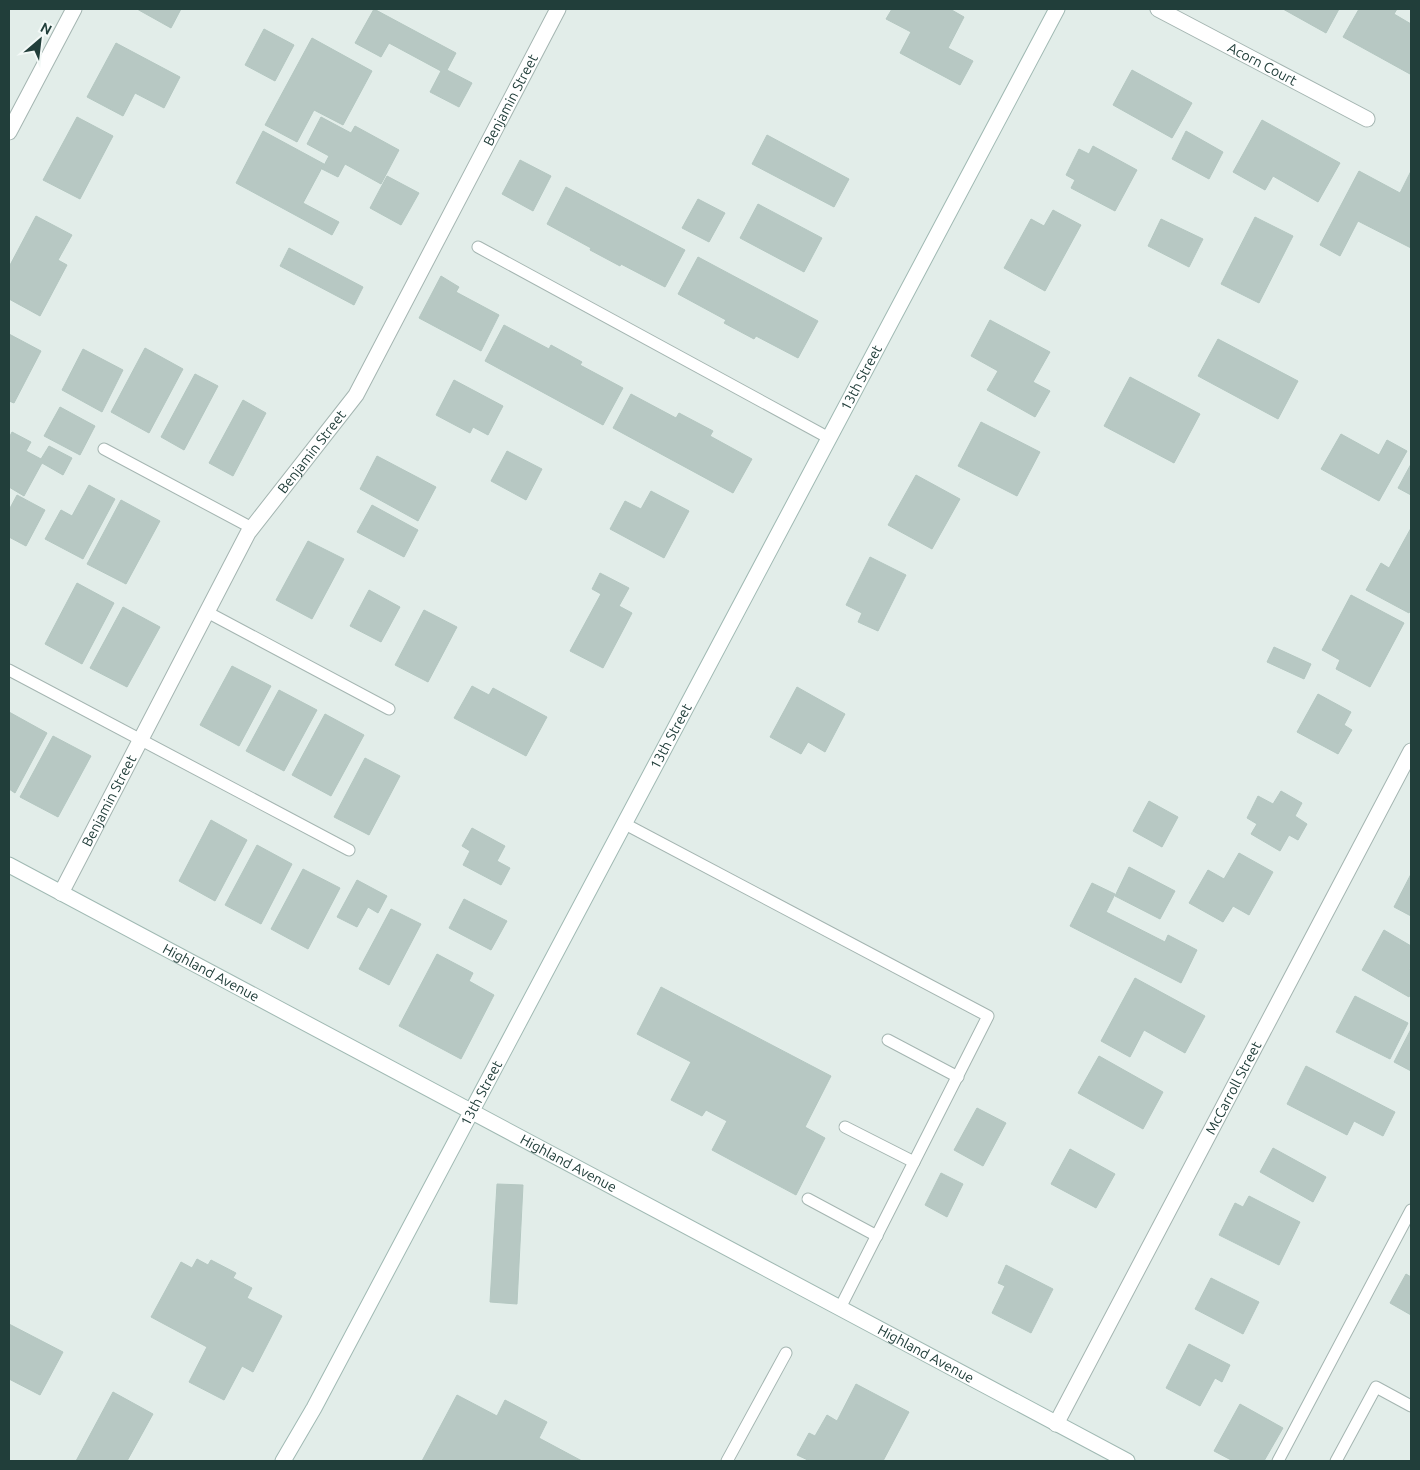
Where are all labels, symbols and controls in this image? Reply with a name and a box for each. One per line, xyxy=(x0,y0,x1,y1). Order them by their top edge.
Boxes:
north arrow xyxy=(15,15,65,65)
text: N xyxy=(38,19,54,38)
street label: Acorn Court xyxy=(1225,39,1300,89)
street label: Benjamin Street xyxy=(480,51,541,148)
street label: 13th Street xyxy=(837,342,885,413)
street label: Benjamin Street xyxy=(274,407,349,496)
street label: 13th Street xyxy=(647,700,695,772)
street label: Benjamin Street xyxy=(79,752,140,849)
street label: Highland Avenue xyxy=(160,941,262,1005)
street label: McCarroll Street xyxy=(1202,1038,1265,1137)
street label: 13th Street xyxy=(457,1057,505,1128)
street label: Highland Avenue xyxy=(518,1131,619,1195)
street label: Highland Avenue xyxy=(875,1322,977,1386)

